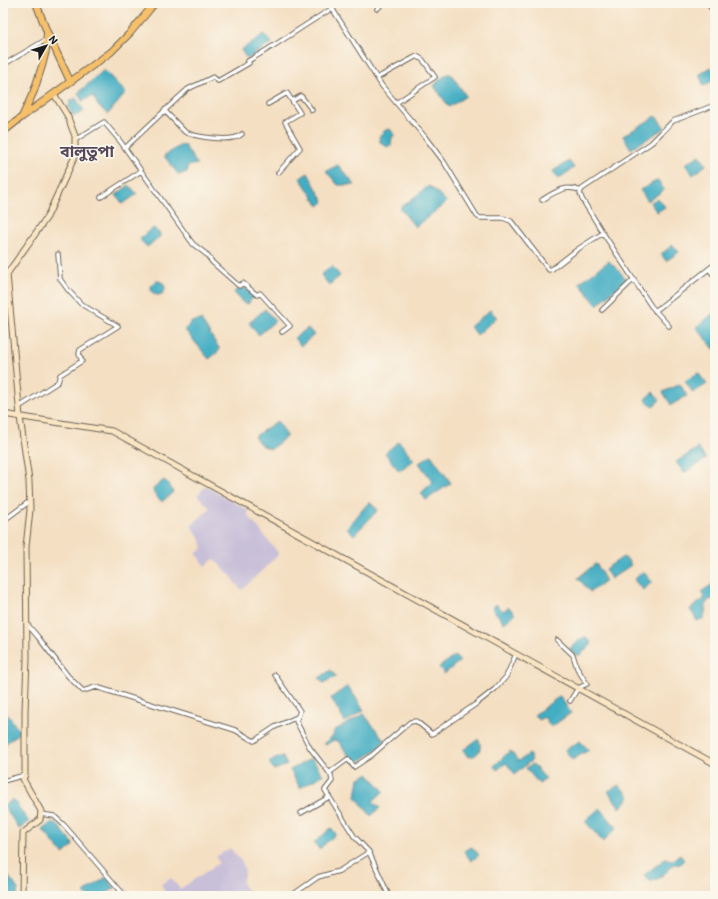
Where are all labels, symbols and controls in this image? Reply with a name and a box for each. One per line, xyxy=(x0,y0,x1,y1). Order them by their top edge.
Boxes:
north arrow xyxy=(26,26,66,66)
text: N xyxy=(46,33,61,47)
district label: বালুতুপা xyxy=(59,142,114,162)

